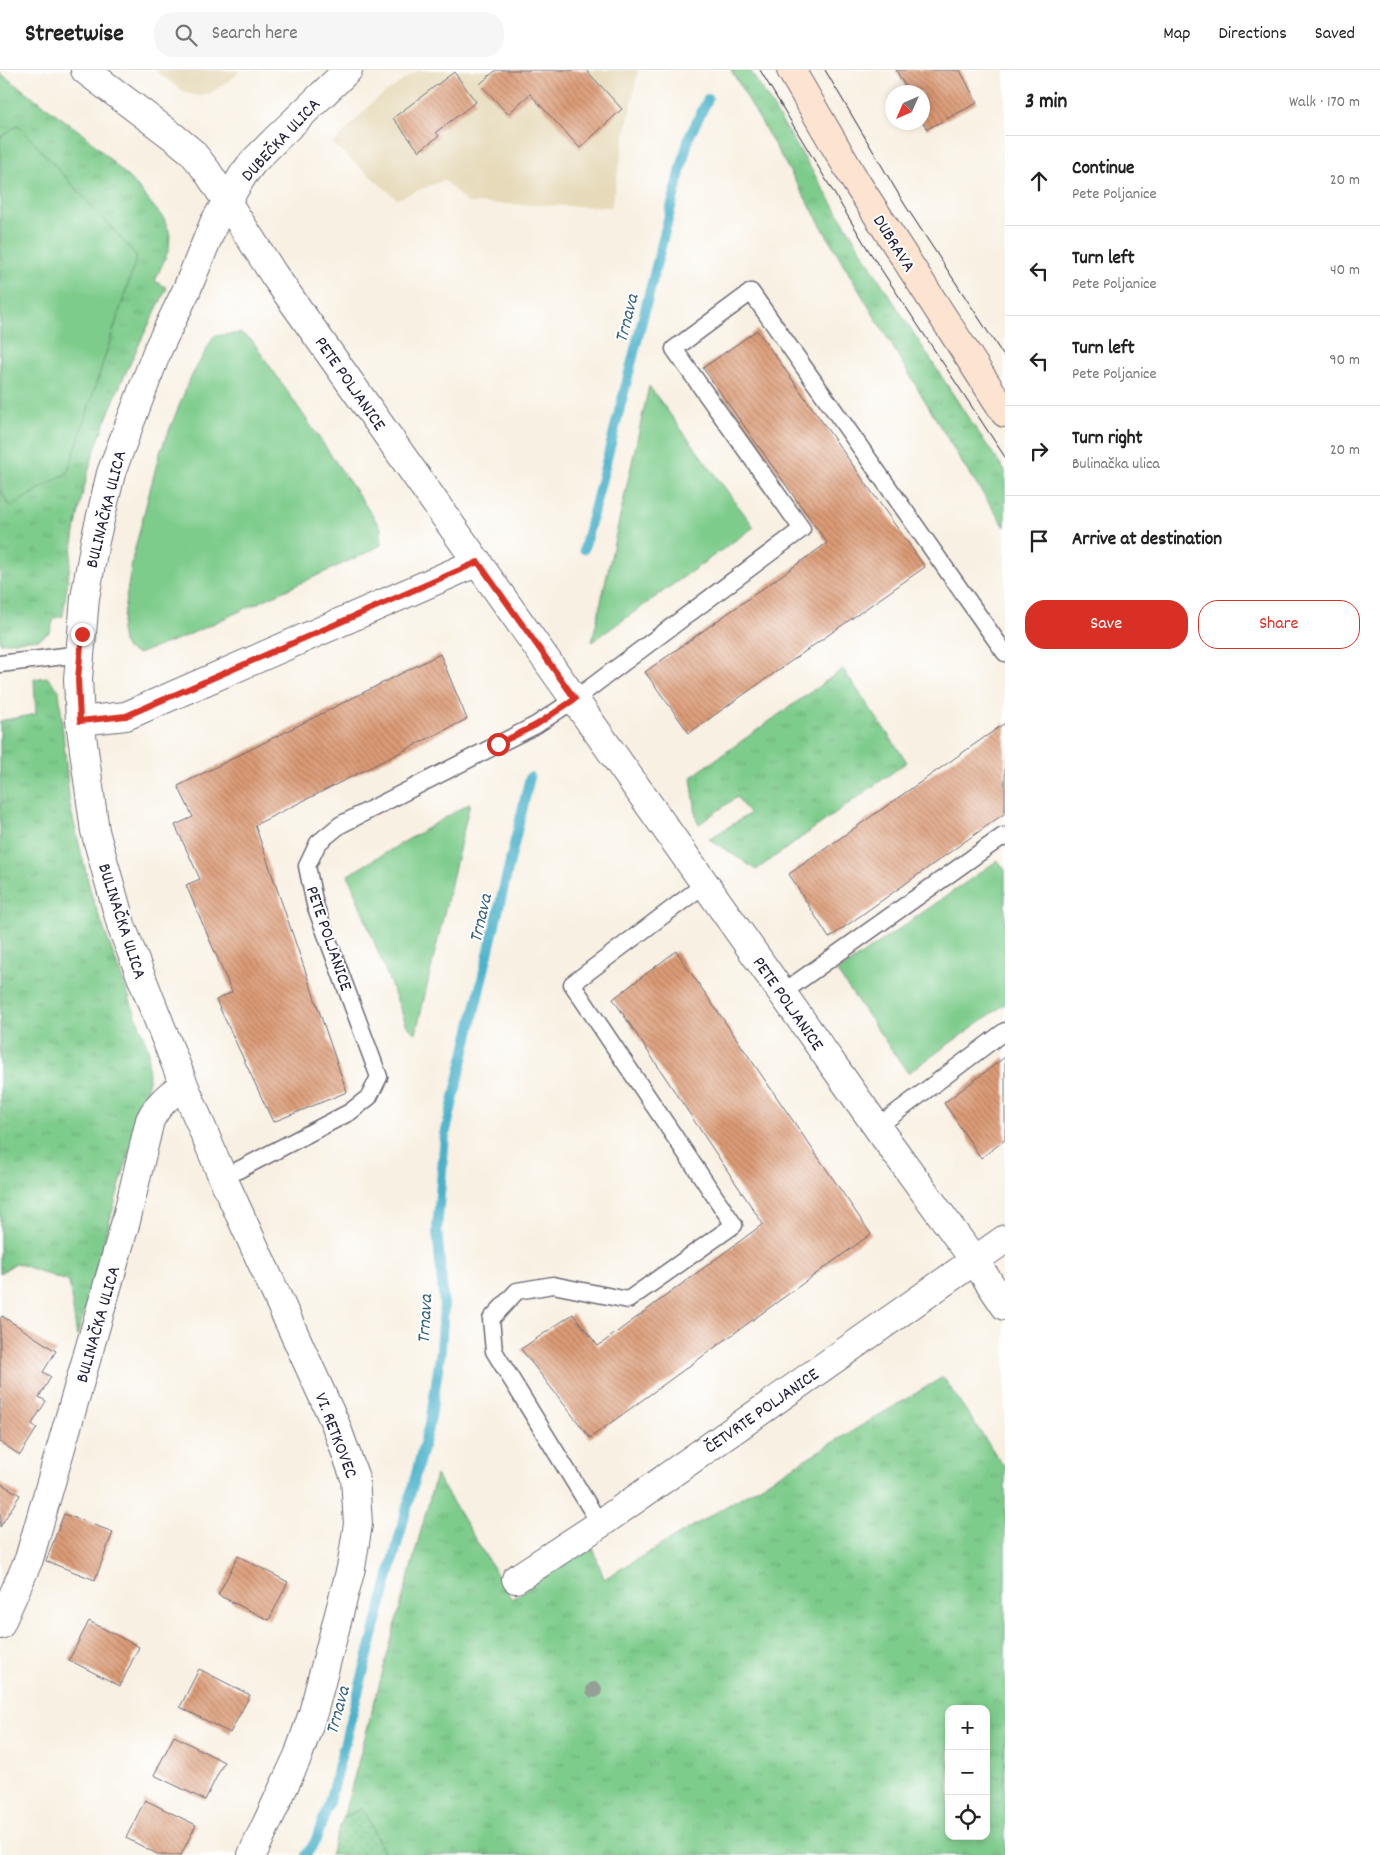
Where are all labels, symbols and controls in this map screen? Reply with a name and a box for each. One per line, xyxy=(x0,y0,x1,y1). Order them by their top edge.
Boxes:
search box xyxy=(154,12,504,57)
text: Streetwise xyxy=(25,18,124,52)
icon: search xyxy=(172,21,200,49)
text: Search here xyxy=(212,21,298,48)
text: Map xyxy=(1163,22,1190,47)
text: Directions xyxy=(1218,22,1287,47)
text: Saved xyxy=(1315,22,1355,47)
north arrow xyxy=(885,85,930,130)
text: 3 min xyxy=(1025,88,1067,118)
text: Walk · 170 m xyxy=(1289,91,1360,114)
street label: DUBEČKA ULICA xyxy=(236,93,327,188)
text: Continue xyxy=(1072,156,1134,183)
icon: ahead xyxy=(1025,167,1053,195)
text: 20 m xyxy=(1330,169,1360,192)
text: Pete Poljanice xyxy=(1072,183,1157,206)
street label: DUBRAVA xyxy=(865,211,920,278)
text: Turn left xyxy=(1072,246,1135,273)
icon: left xyxy=(1025,257,1053,285)
text: 40 m xyxy=(1330,259,1360,282)
text: Pete Poljanice xyxy=(1072,273,1157,296)
water label: Trnava xyxy=(609,291,648,346)
street label: PETE POLJANICE xyxy=(307,332,391,437)
text: Turn left xyxy=(1072,336,1135,363)
icon: left xyxy=(1025,347,1053,375)
text: 90 m xyxy=(1329,349,1360,372)
text: Pete Poljanice xyxy=(1072,363,1157,386)
text: Turn right xyxy=(1072,426,1143,453)
icon: right xyxy=(1025,437,1053,465)
text: 20 m xyxy=(1330,439,1360,462)
street label: BULINAČKA ULICA xyxy=(81,448,134,571)
text: Bulinačka ulica xyxy=(1072,453,1160,476)
icon: arrive xyxy=(1025,527,1053,555)
text: Arrive at destination xyxy=(1072,527,1222,554)
button: Save xyxy=(1025,600,1188,649)
button: Share xyxy=(1198,600,1360,649)
route end xyxy=(71,623,94,646)
route start xyxy=(487,733,510,756)
street label: BULINAČKA ULICA xyxy=(90,861,151,983)
street label: PETE POLJANICE xyxy=(298,883,357,995)
water label: Trnava xyxy=(464,891,501,946)
street label: PETE POLJANICE xyxy=(745,952,829,1057)
street label: BULINAČKA ULICA xyxy=(71,1263,128,1386)
water label: Trnava xyxy=(412,1293,441,1344)
street label: ČETVRTE POLJANICE xyxy=(700,1363,825,1461)
street label: VI. RETKOVEC xyxy=(307,1389,362,1482)
water label: Trnava xyxy=(320,1683,359,1738)
map controls xyxy=(945,1705,990,1840)
button: + xyxy=(945,1705,990,1750)
button: − xyxy=(945,1750,990,1795)
button: locate xyxy=(945,1795,990,1840)

